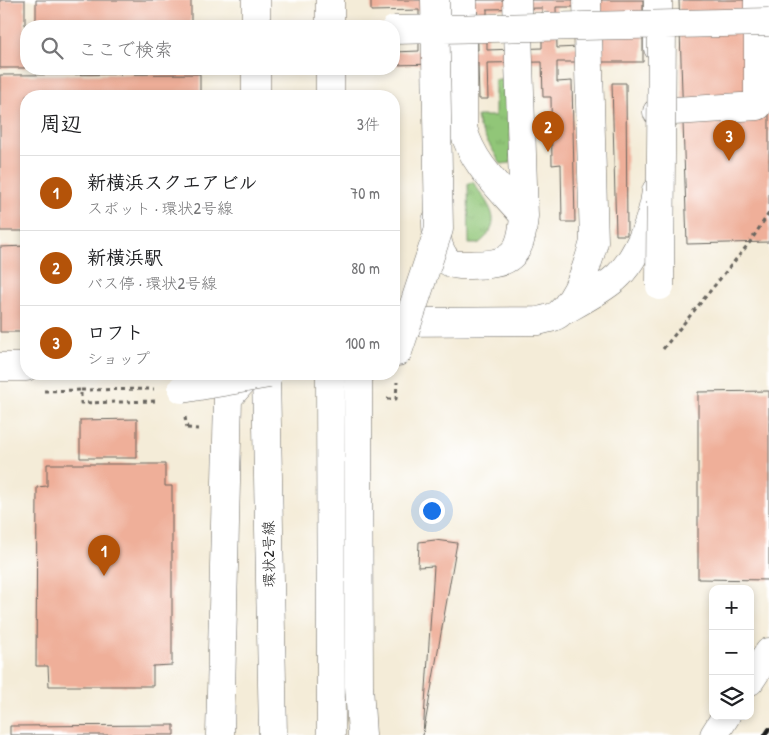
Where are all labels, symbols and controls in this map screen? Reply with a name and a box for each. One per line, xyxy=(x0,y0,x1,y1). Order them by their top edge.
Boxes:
search box xyxy=(20,20,400,75)
icon: search xyxy=(38,34,66,62)
text: ここで検索 xyxy=(78,36,173,62)
text: 周辺 xyxy=(40,109,82,138)
pin: 2 xyxy=(532,111,564,152)
text: 3件 xyxy=(357,113,380,135)
pin: 3 xyxy=(713,120,745,161)
text: 新横浜スクエアビル xyxy=(87,169,258,195)
text: 1 xyxy=(53,182,59,204)
text: 70 m xyxy=(350,182,380,204)
text: スポット · 環状2号線 xyxy=(87,197,233,219)
text: 新横浜駅 xyxy=(87,244,163,270)
text: 2 xyxy=(52,257,60,279)
text: 80 m xyxy=(351,257,380,279)
text: バス停 · 環状2号線 xyxy=(87,272,217,294)
text: ロフト xyxy=(87,319,144,345)
text: 3 xyxy=(52,332,60,354)
text: 100 m xyxy=(345,332,380,354)
text: ショップ xyxy=(87,347,150,369)
your location xyxy=(419,498,445,524)
street label: 環状2号線 xyxy=(257,520,280,588)
pin: 1 xyxy=(88,535,120,576)
map controls xyxy=(709,585,754,720)
button: + xyxy=(709,585,754,630)
button: − xyxy=(709,630,754,675)
button: layers xyxy=(709,675,754,720)

